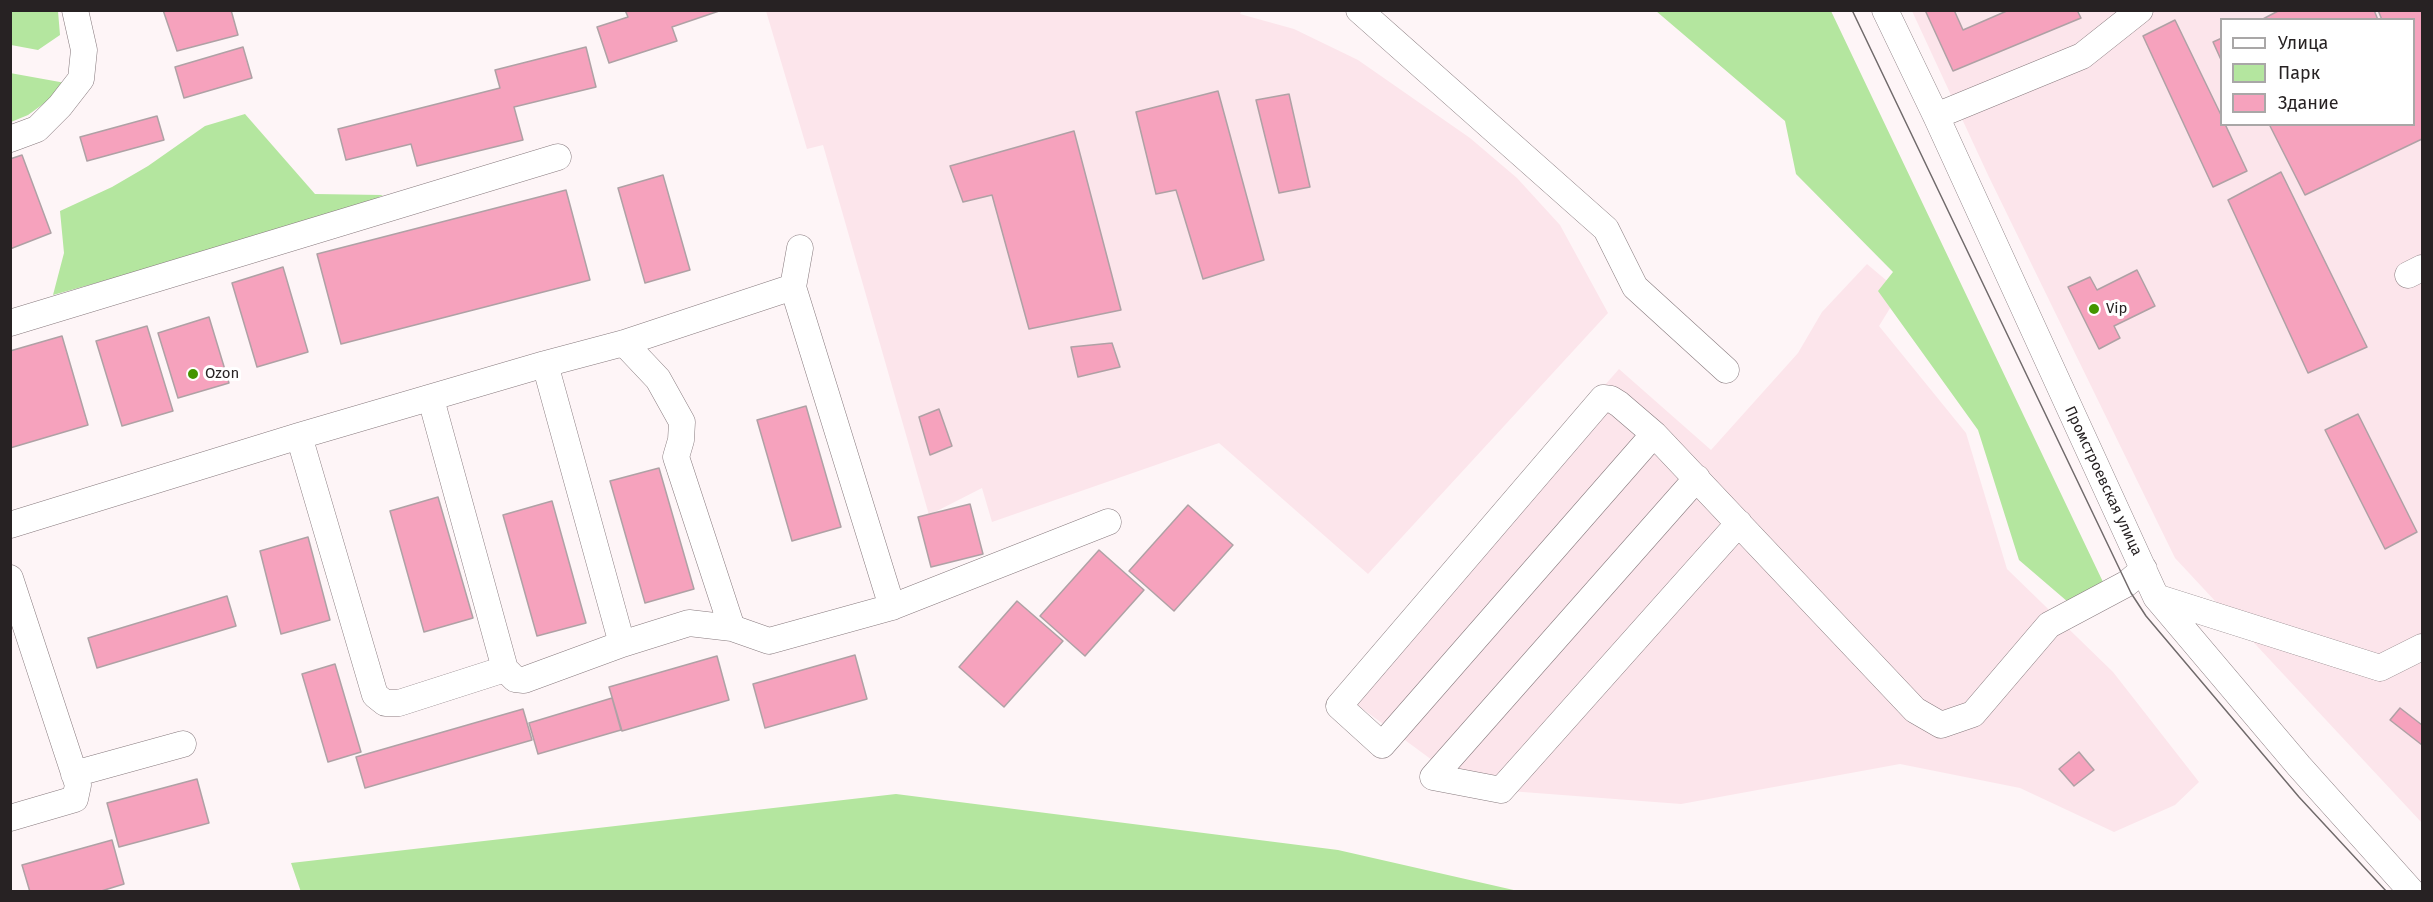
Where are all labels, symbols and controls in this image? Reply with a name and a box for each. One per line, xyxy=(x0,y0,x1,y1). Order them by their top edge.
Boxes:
legend xyxy=(2220,18,2415,126)
text: Улица xyxy=(2278,32,2328,54)
text: Парк xyxy=(2278,62,2320,84)
text: Здание xyxy=(2278,92,2339,114)
place label: Vip xyxy=(2106,300,2127,318)
marker: Vip xyxy=(2087,302,2101,316)
place label: Ozon xyxy=(205,365,239,383)
marker: Ozon xyxy=(186,367,200,381)
street label: Промстроевская улица xyxy=(2060,403,2146,559)

